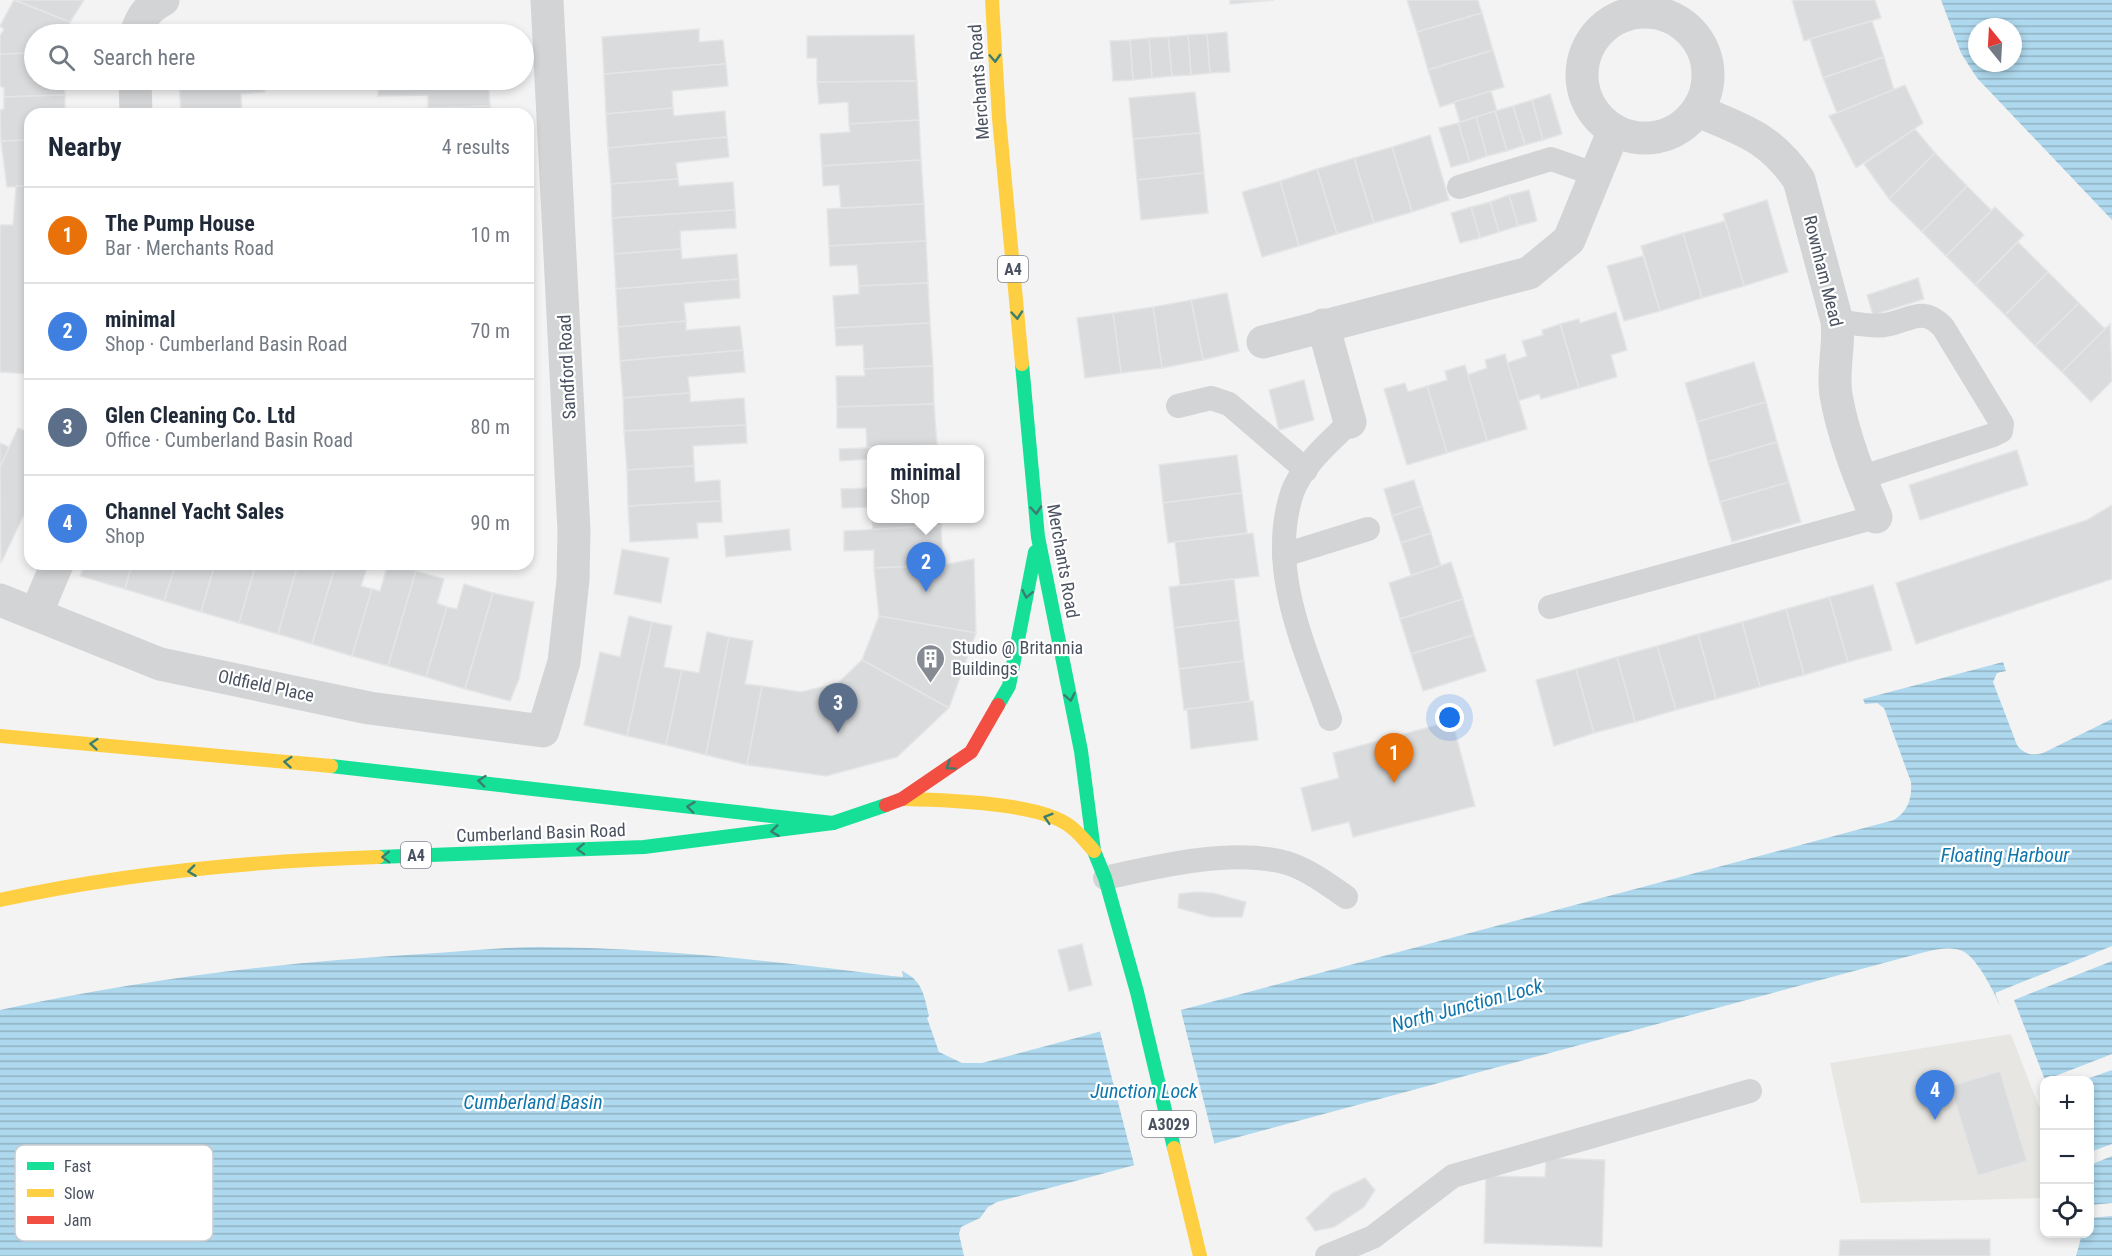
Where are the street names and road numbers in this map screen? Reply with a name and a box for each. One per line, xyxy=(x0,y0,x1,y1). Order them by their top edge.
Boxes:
street label: Merchants Road xyxy=(964,24,993,140)
street label: Rownham Mead xyxy=(1800,213,1847,329)
road number: A4 xyxy=(998,256,1028,282)
street label: Sandford Road xyxy=(553,314,580,420)
street label: Merchants Road xyxy=(1043,502,1084,620)
street label: Oldfield Place xyxy=(216,665,316,706)
street label: Cumberland Basin Road xyxy=(456,819,626,846)
road number: A4 xyxy=(401,842,431,868)
road number: A3029 xyxy=(1142,1111,1196,1137)

